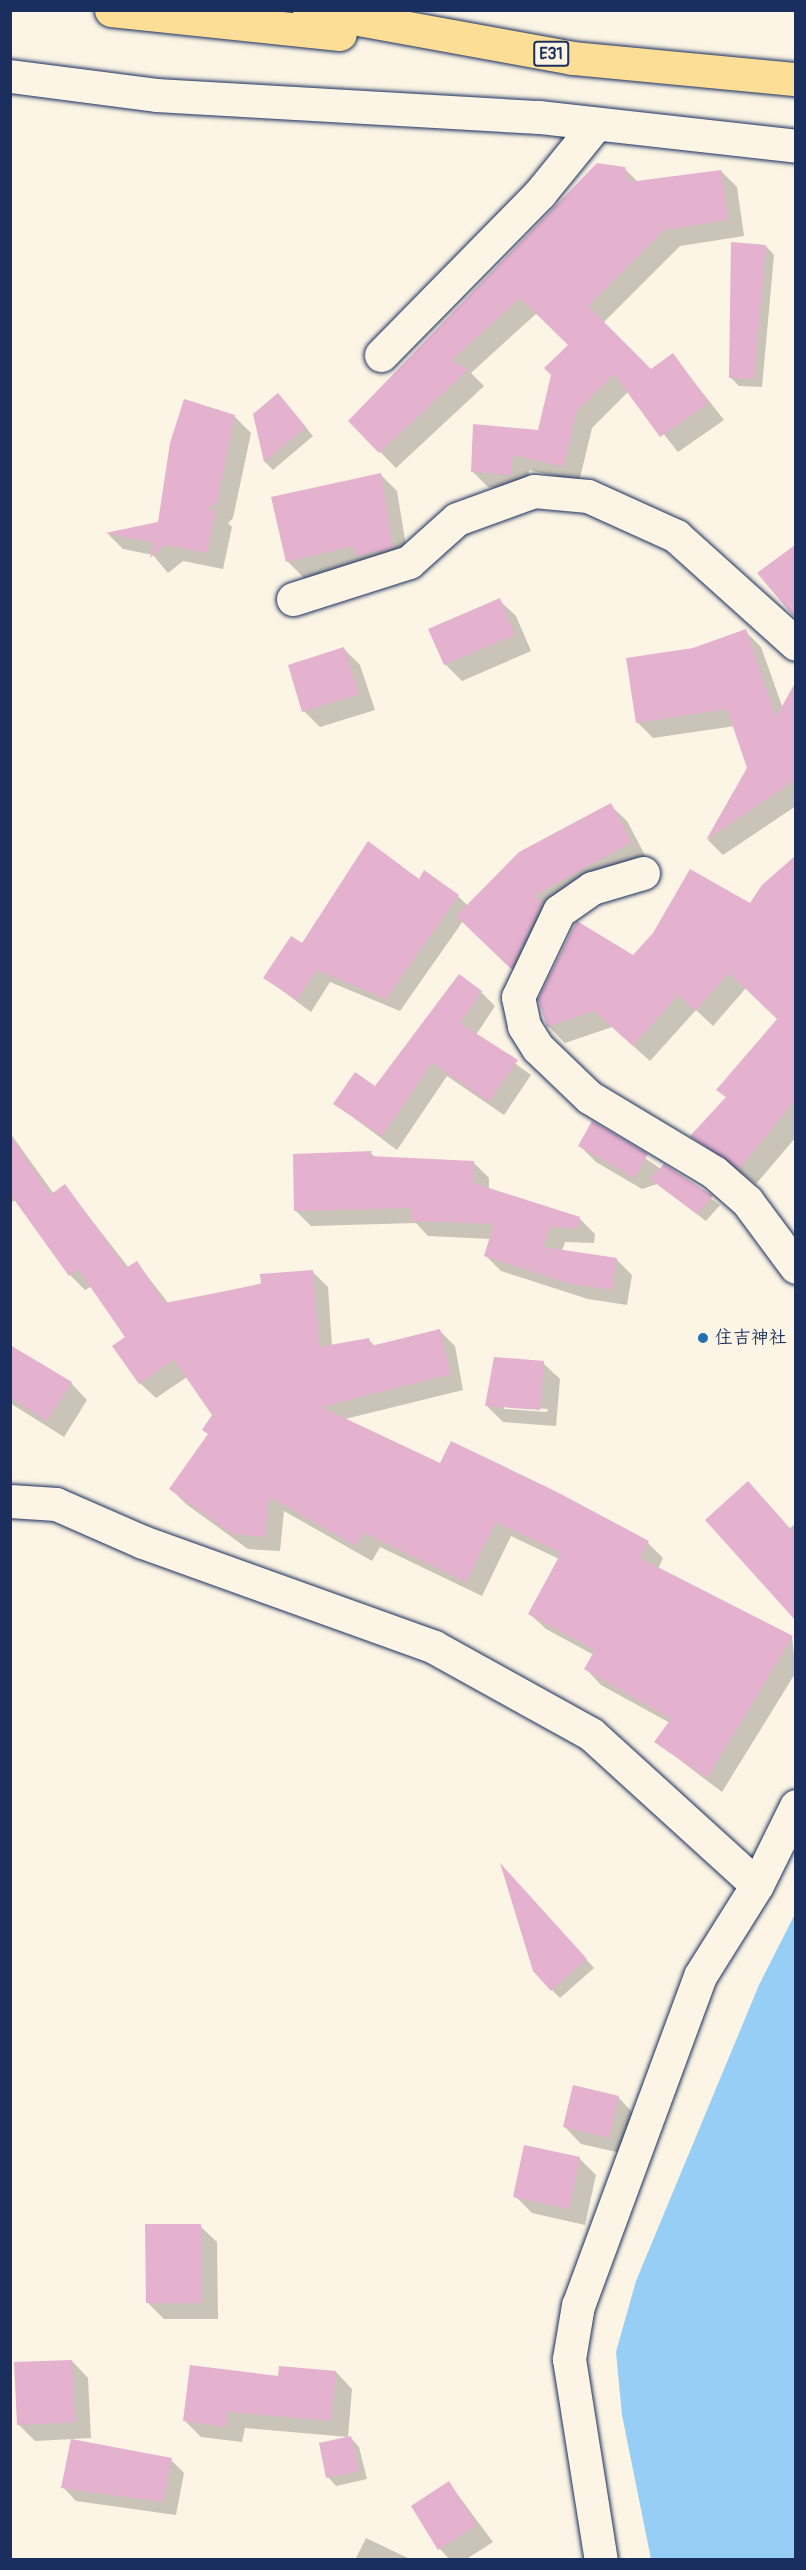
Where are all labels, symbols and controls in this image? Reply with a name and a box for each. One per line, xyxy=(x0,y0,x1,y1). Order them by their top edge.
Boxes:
road number: E31 xyxy=(533,41,569,67)
place label: 住吉神社 xyxy=(715,1327,787,1349)
marker: 住吉神社 xyxy=(696,1331,710,1345)

